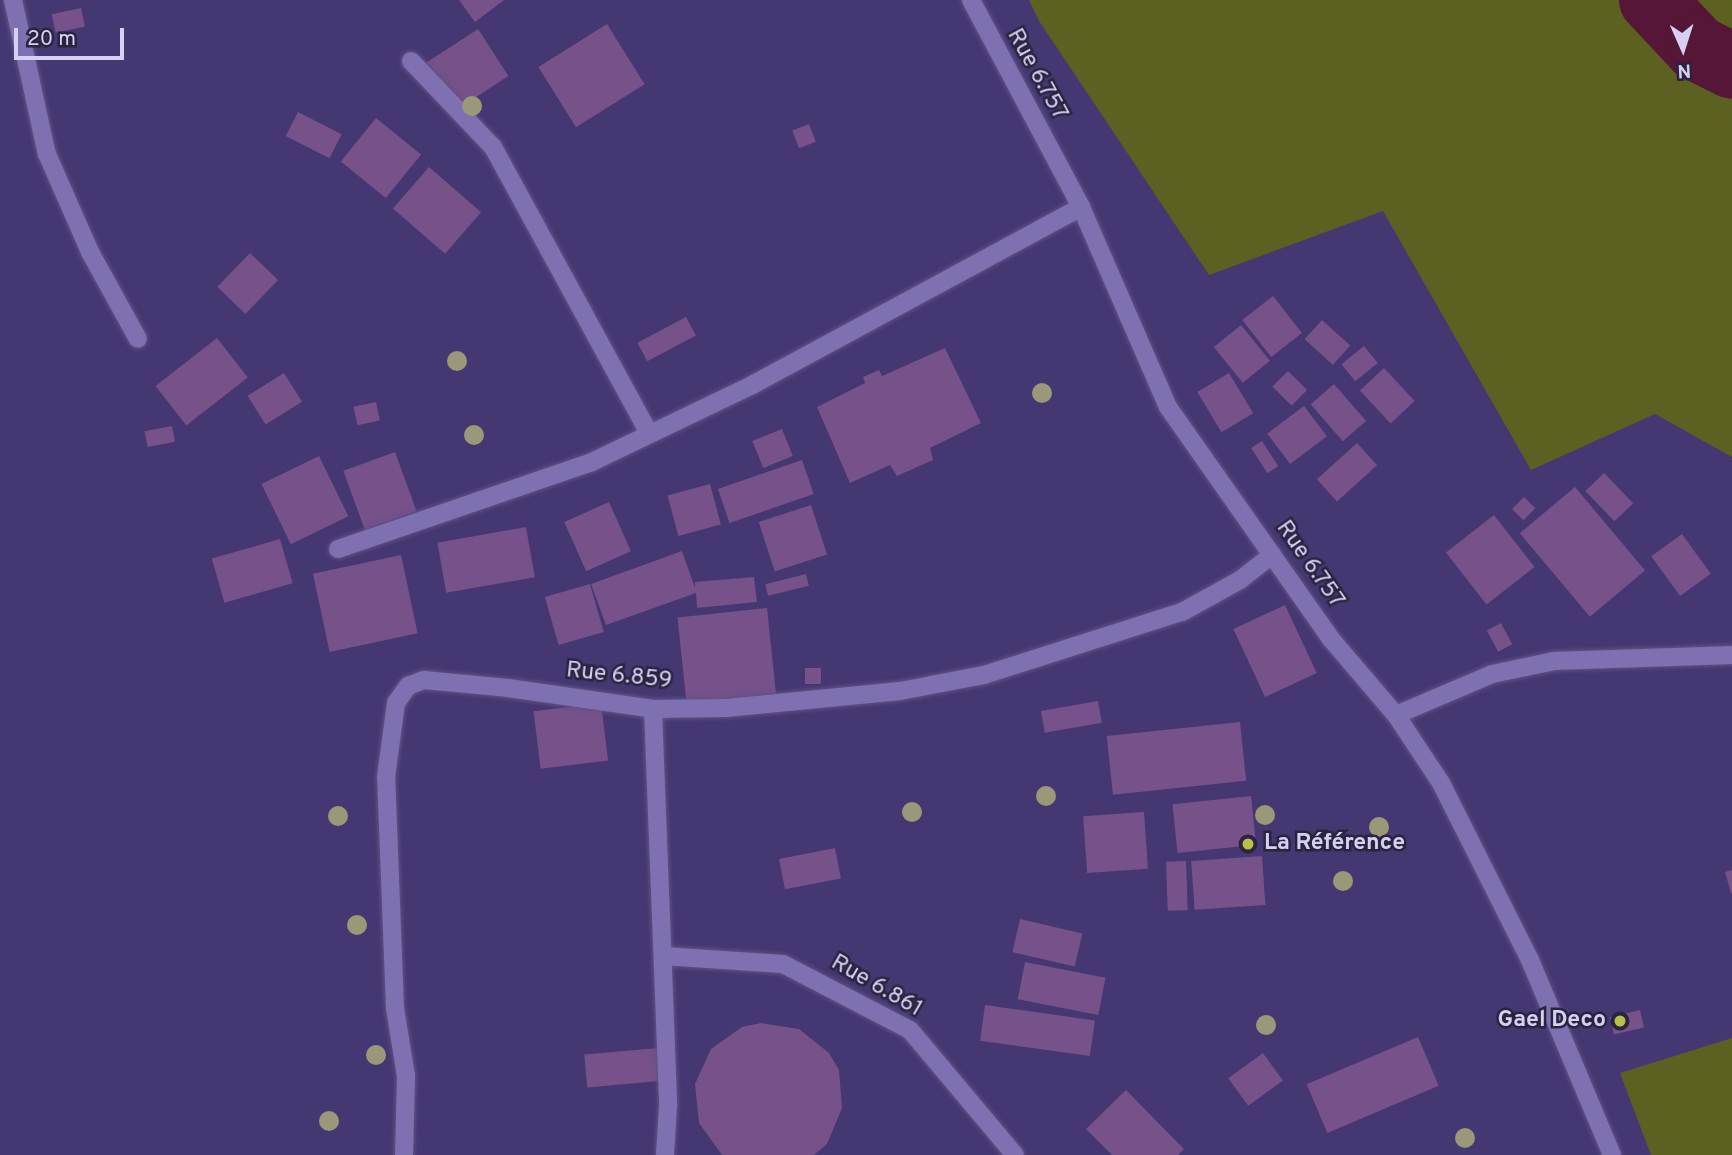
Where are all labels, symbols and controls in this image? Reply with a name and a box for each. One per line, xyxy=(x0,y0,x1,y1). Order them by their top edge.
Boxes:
scale bar xyxy=(18,14,128,58)
north arrow xyxy=(1648,14,1718,84)
street label: Rue 6.757 xyxy=(1000,24,1072,126)
text: 20 m xyxy=(27,26,76,53)
text: N xyxy=(1677,58,1692,82)
street label: Rue 6.757 xyxy=(1269,516,1349,614)
street label: Rue 6.859 xyxy=(565,658,673,696)
place label: La Référence xyxy=(1264,830,1405,858)
marker: La Référence xyxy=(1238,834,1258,854)
street label: Rue 6.861 xyxy=(825,950,927,1024)
place label: Gael Deco xyxy=(1498,1007,1606,1035)
marker: Gael Deco xyxy=(1612,1013,1628,1029)

